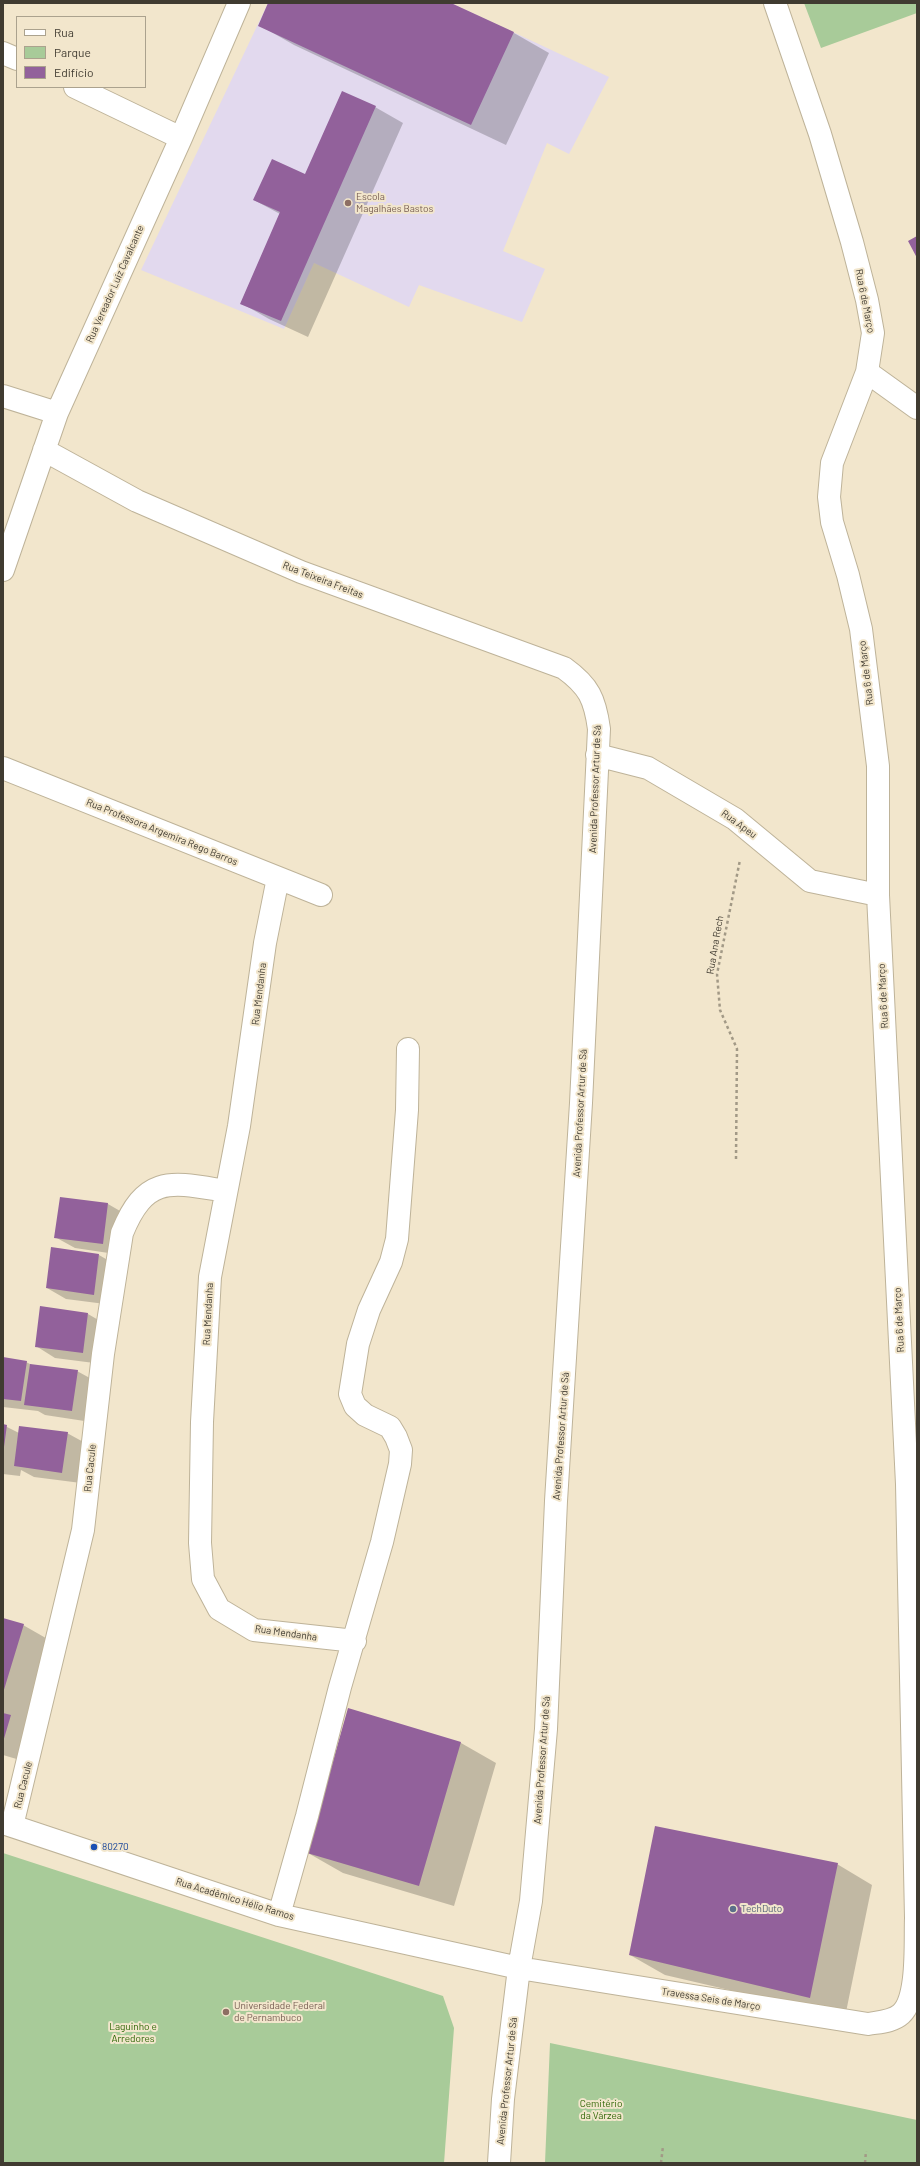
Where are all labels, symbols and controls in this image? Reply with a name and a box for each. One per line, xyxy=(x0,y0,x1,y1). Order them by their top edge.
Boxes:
legend xyxy=(16,16,146,88)
text: Rua xyxy=(54,25,74,39)
text: Parque xyxy=(54,45,91,59)
text: Edifício xyxy=(54,65,94,79)
place label: Escola Magalhães Bastos xyxy=(356,191,433,214)
marker: Escola Magalhães Bastos xyxy=(343,198,353,208)
street label: Rua Vereador Luiz Cavalcante xyxy=(84,223,146,345)
street label: Rua 6 de Março xyxy=(853,268,877,334)
street label: Rua Teixeira Freitas xyxy=(281,559,365,601)
street label: Rua 6 de Março xyxy=(856,640,876,706)
street label: Avenida Professor Artur de Sá xyxy=(587,725,603,853)
street label: Rua Professora Argemira Rego Barros xyxy=(85,796,239,868)
street label: Rua Apeu xyxy=(719,807,759,841)
street label: Rua Ana Rech xyxy=(704,915,726,975)
street label: Rua Mendanha xyxy=(249,962,269,1026)
street label: Rua 6 de Março xyxy=(875,963,891,1029)
street label: Avenida Professor Artur de Sá xyxy=(571,1049,589,1177)
street label: Rua Mendanha xyxy=(200,1282,216,1346)
street label: Rua 6 de Março xyxy=(891,1287,907,1353)
street label: Avenida Professor Artur de Sá xyxy=(551,1372,571,1500)
street label: Rua Cacule xyxy=(82,1444,98,1492)
street label: Rua Mendanha xyxy=(254,1623,318,1643)
street label: Avenida Professor Artur de Sá xyxy=(532,1696,552,1824)
street label: Rua Cacule xyxy=(11,1760,35,1810)
place label: 80270 xyxy=(102,1841,129,1853)
marker: 80270 xyxy=(89,1842,99,1852)
street label: Rua Acadêmico Hélio Ramos xyxy=(174,1875,296,1923)
place label: TechDuto xyxy=(741,1903,782,1915)
marker: TechDuto xyxy=(728,1904,738,1914)
street label: Travessa Seis de Março xyxy=(661,1985,761,2013)
place label: Universidade Federal de Pernambuco xyxy=(234,2000,325,2024)
marker: Universidade Federal de Pernambuco xyxy=(221,2007,231,2017)
street label: Avenida Professor Artur de Sá xyxy=(494,2017,520,2145)
park label: Laguinho e Arredores xyxy=(109,2021,157,2044)
park label: Cemitério da Várzea xyxy=(580,2098,622,2122)

